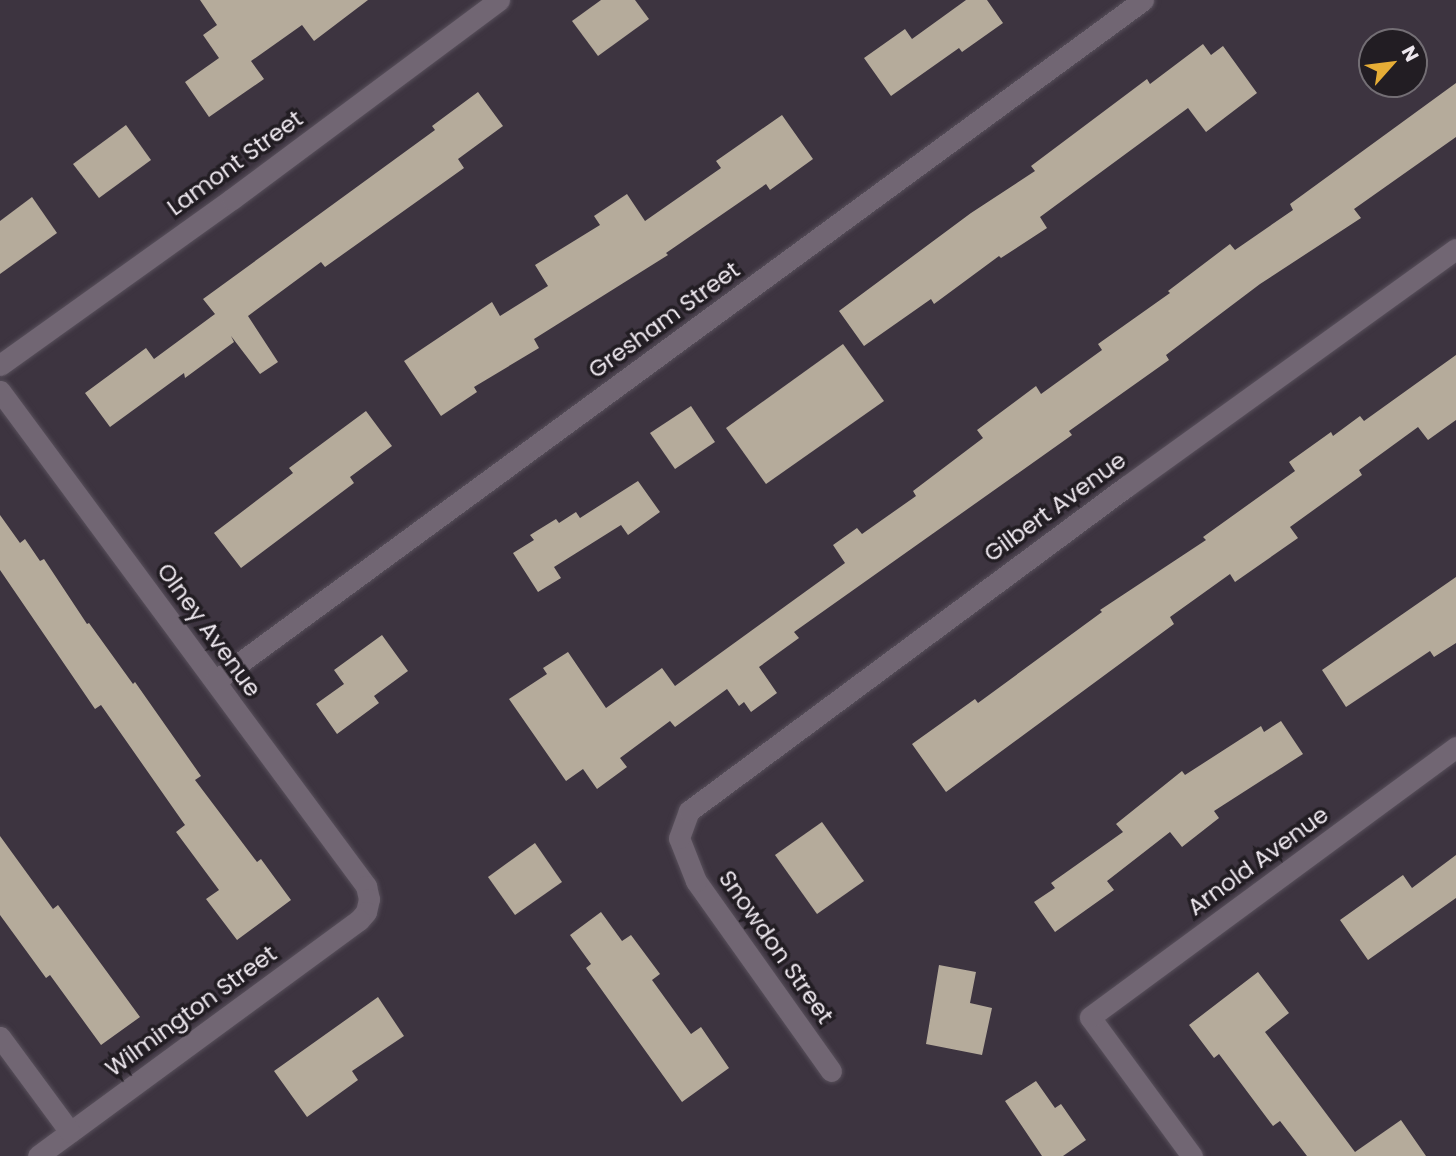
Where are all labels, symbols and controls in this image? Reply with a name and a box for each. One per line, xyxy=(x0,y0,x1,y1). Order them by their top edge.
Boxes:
north arrow xyxy=(1358,28,1428,98)
text: N xyxy=(1395,41,1425,66)
street label: Lamont Street xyxy=(162,105,308,221)
street label: Gresham Street xyxy=(583,256,745,384)
street label: Gilbert Avenue xyxy=(979,446,1131,568)
street label: Olney Avenue xyxy=(151,558,267,702)
street label: Arnold Avenue xyxy=(1182,801,1334,921)
street label: Snowdon Street xyxy=(713,865,839,1029)
street label: Wilmington Street xyxy=(100,940,282,1082)

